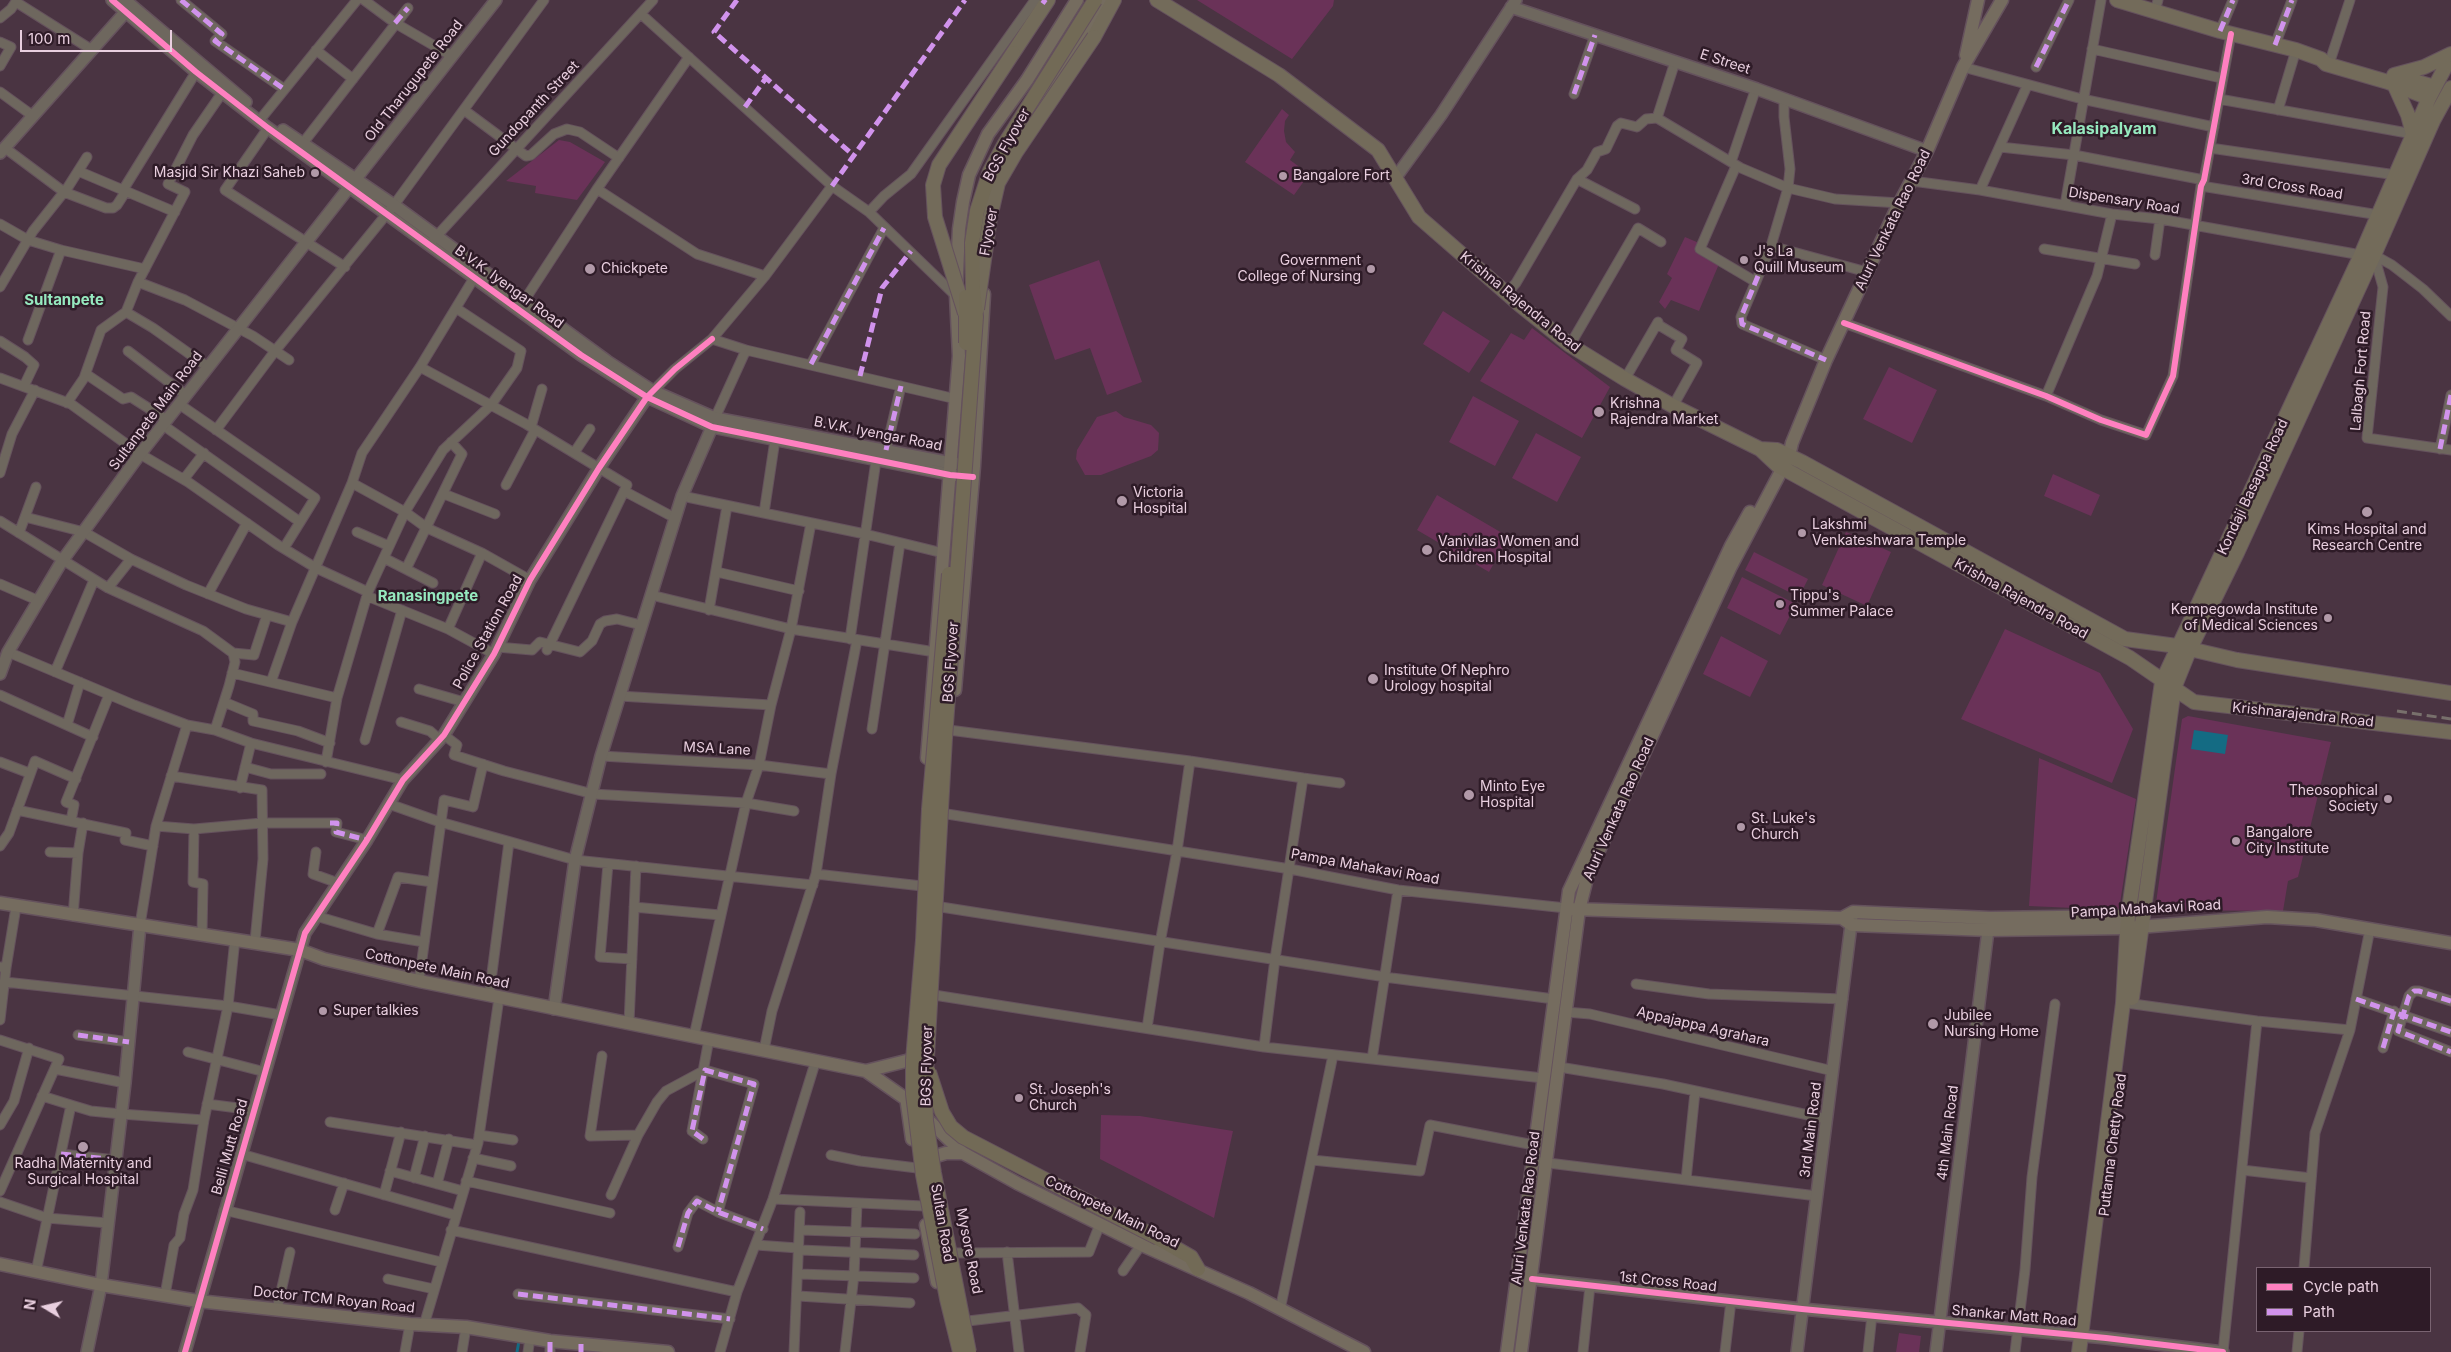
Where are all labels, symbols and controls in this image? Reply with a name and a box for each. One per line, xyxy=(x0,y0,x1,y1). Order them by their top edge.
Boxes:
street label: Old Tharugupete Road xyxy=(361,17,467,145)
scale bar xyxy=(22,20,175,52)
text: 100 m xyxy=(28,29,70,48)
street label: E Street xyxy=(1698,46,1752,78)
street label: Gundopanth Street xyxy=(485,58,583,160)
street label: BGS Flyover xyxy=(980,106,1034,184)
district label: Kalasipalyam xyxy=(2051,119,2157,139)
street label: Aluri Venkata Rao Road xyxy=(1852,147,1934,293)
place label: Masjid Sir Khazi Saheb xyxy=(154,165,305,181)
marker: Masjid Sir Khazi Saheb xyxy=(309,167,321,179)
place label: Bangalore Fort xyxy=(1293,168,1390,184)
marker: Bangalore Fort xyxy=(1277,170,1289,182)
street label: 3rd Cross Road xyxy=(2240,171,2344,203)
street label: Dispensary Road xyxy=(2067,184,2181,218)
street label: Flyover xyxy=(977,207,1001,257)
street label: B.V.K. Iyengar Road xyxy=(451,242,567,332)
place label: J's La Quill Museum xyxy=(1754,244,1844,276)
street label: Krishna Rajendra Road xyxy=(1456,248,1584,356)
place label: Government College of Nursing xyxy=(1238,253,1361,286)
marker: J's La Quill Museum xyxy=(1738,254,1750,266)
place label: Chickpete xyxy=(601,261,668,277)
marker: Chickpete xyxy=(583,262,597,276)
marker: Government College of Nursing xyxy=(1365,263,1377,275)
district label: Sultanpete xyxy=(24,291,104,309)
street label: Lalbagh Fort Road xyxy=(2347,310,2375,432)
street label: Sultanpete Main Road xyxy=(106,348,206,474)
place label: Krishna Rajendra Market xyxy=(1610,396,1718,428)
marker: Krishna Rajendra Market xyxy=(1592,405,1606,419)
street label: B.V.K. Iyengar Road xyxy=(812,413,944,455)
street label: Kondaji Basappa Road xyxy=(2214,416,2292,558)
place label: Victoria Hospital xyxy=(1133,485,1187,518)
marker: Victoria Hospital xyxy=(1115,494,1129,508)
marker: Kims Hospital and Research Centre xyxy=(2360,505,2374,519)
place label: Lakshmi Venkateshwara Temple xyxy=(1812,517,1966,550)
place label: Kims Hospital and Research Centre xyxy=(2307,522,2427,554)
marker: Lakshmi Venkateshwara Temple xyxy=(1796,527,1808,539)
place label: Vanivilas Women and Children Hospital xyxy=(1438,534,1579,566)
marker: Vanivilas Women and Children Hospital xyxy=(1420,543,1434,557)
street label: Krishna Rajendra Road xyxy=(1951,555,2091,643)
street label: Police Station Road xyxy=(450,572,526,692)
district label: Ranasingpete xyxy=(378,587,478,605)
place label: Tippu's Summer Palace xyxy=(1790,588,1893,620)
marker: Tippu's Summer Palace xyxy=(1774,598,1786,610)
place label: Kempegowda Institute of Medical Sciences xyxy=(2171,602,2318,634)
marker: Kempegowda Institute of Medical Sciences xyxy=(2322,612,2334,624)
street label: BGS Flyover xyxy=(940,621,962,703)
place label: Institute Of Nephro Urology hospital xyxy=(1384,663,1510,696)
marker: Institute Of Nephro Urology hospital xyxy=(1366,672,1380,686)
street label: Krishnarajendra Road xyxy=(2231,699,2375,731)
street label: Aluri Venkata Rao Road xyxy=(1580,735,1658,883)
street label: MSA Lane xyxy=(683,739,751,759)
place label: Minto Eye Hospital xyxy=(1480,779,1545,812)
place label: Theosophical Society xyxy=(2289,783,2378,816)
marker: Minto Eye Hospital xyxy=(1462,788,1476,802)
marker: Theosophical Society xyxy=(2382,793,2394,805)
place label: St. Luke's Church xyxy=(1751,811,1816,844)
marker: St. Luke's Church xyxy=(1735,821,1747,833)
place label: Bangalore City Institute xyxy=(2246,825,2329,858)
marker: Bangalore City Institute xyxy=(2230,835,2242,847)
street label: Pampa Mahakavi Road xyxy=(1289,846,1441,888)
street label: Pampa Mahakavi Road xyxy=(2070,897,2222,921)
street label: Cottonpete Main Road xyxy=(363,945,511,993)
place label: Super talkies xyxy=(333,1003,419,1019)
street label: Appajappa Agrahara xyxy=(1635,1004,1771,1050)
marker: Super talkies xyxy=(317,1005,329,1017)
place label: Jubilee Nursing Home xyxy=(1944,1008,2039,1040)
marker: Jubilee Nursing Home xyxy=(1926,1017,1940,1031)
street label: BGS Flyover xyxy=(918,1025,936,1107)
street label: Puttanna Chetty Road xyxy=(2096,1073,2130,1217)
street label: 3rd Main Road xyxy=(1797,1081,1825,1179)
place label: St. Joseph's Church xyxy=(1029,1082,1111,1114)
street label: 4th Main Road xyxy=(1934,1084,1962,1182)
marker: St. Joseph's Church xyxy=(1013,1092,1025,1104)
street label: Belli Mutt Road xyxy=(208,1097,252,1197)
street label: Aluri Venkata Rao Road xyxy=(1508,1130,1544,1286)
marker: Radha Maternity and Surgical Hospital xyxy=(76,1140,90,1154)
place label: Radha Maternity and Surgical Hospital xyxy=(14,1156,152,1188)
street label: Cottonpete Main Road xyxy=(1042,1172,1182,1252)
street label: Sultan Road xyxy=(927,1182,957,1264)
street label: Mysore Road xyxy=(952,1207,986,1295)
legend xyxy=(2256,1267,2431,1332)
street label: 1st Cross Road xyxy=(1619,1269,1717,1295)
text: Cycle path xyxy=(2303,1277,2379,1296)
north arrow xyxy=(20,1282,70,1332)
street label: Doctor TCM Royan Road xyxy=(252,1283,416,1317)
text: N xyxy=(20,1298,39,1311)
street label: Shankar Matt Road xyxy=(1951,1302,2077,1330)
text: Path xyxy=(2303,1302,2335,1321)

